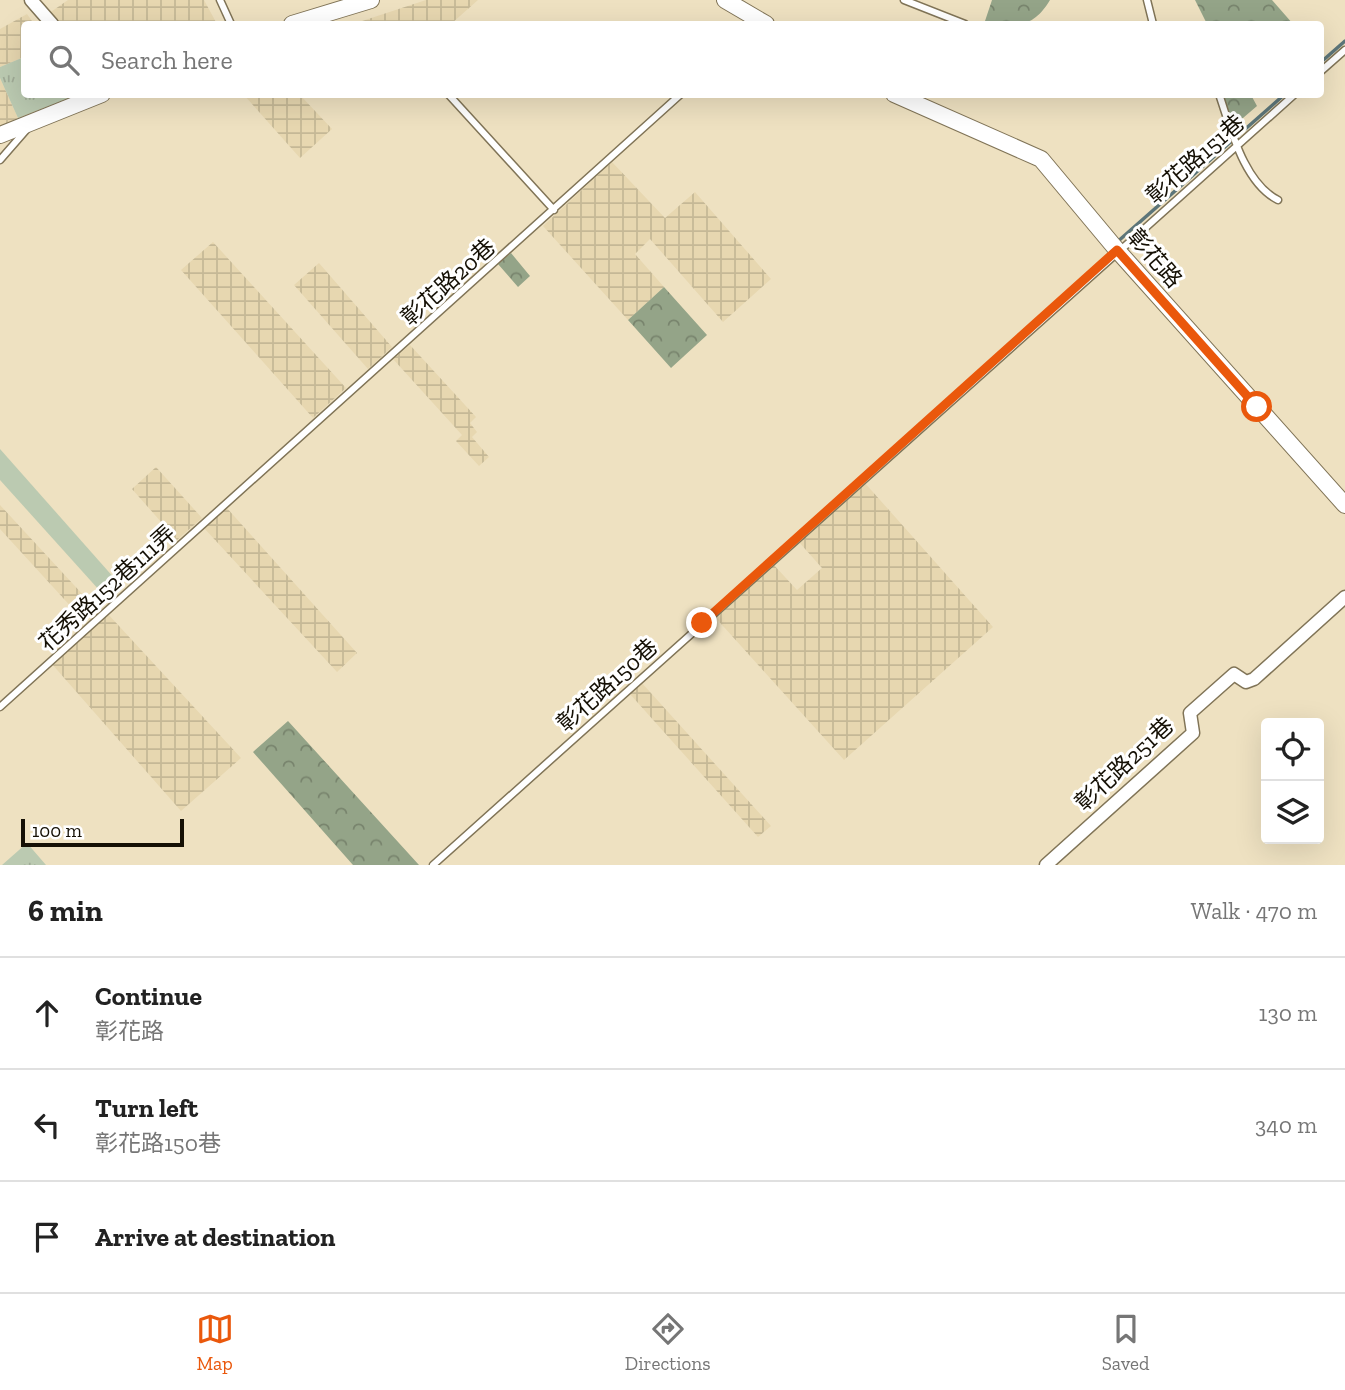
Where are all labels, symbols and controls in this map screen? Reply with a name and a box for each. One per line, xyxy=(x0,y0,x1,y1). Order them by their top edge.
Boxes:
search box xyxy=(21,21,1324,98)
icon: search xyxy=(45,41,83,79)
text: Search here xyxy=(101,44,233,76)
street label: 彰花路151巷 xyxy=(1140,109,1250,209)
street label: 彰花路 xyxy=(1122,223,1188,293)
street label: 彰花路20巷 xyxy=(395,232,501,332)
route start xyxy=(1241,391,1272,422)
street label: 花秀路152巷111弄 xyxy=(33,519,181,657)
route end xyxy=(686,607,717,638)
street label: 彰花路150巷 xyxy=(551,632,663,738)
street label: 彰花路251巷 xyxy=(1069,711,1179,817)
map controls xyxy=(1261,718,1324,844)
button: locate xyxy=(1261,718,1324,781)
button: layers xyxy=(1261,781,1324,844)
scale bar xyxy=(21,816,184,848)
text: 100 m xyxy=(32,819,82,842)
text: 6 min xyxy=(28,893,103,929)
text: Walk · 470 m xyxy=(1191,897,1317,925)
text: Continue xyxy=(95,980,202,1012)
icon: ahead xyxy=(28,994,66,1032)
text: 130 m xyxy=(1259,999,1317,1027)
text: 彰花路 xyxy=(95,1017,164,1045)
text: Turn left xyxy=(95,1092,198,1124)
icon: left xyxy=(28,1106,66,1144)
text: 340 m xyxy=(1255,1111,1317,1139)
text: 彰花路150巷 xyxy=(95,1129,221,1157)
icon: arrive xyxy=(28,1218,66,1256)
text: Arrive at destination xyxy=(95,1221,335,1253)
tab: Map xyxy=(196,1310,234,1375)
tab: Directions xyxy=(625,1310,711,1375)
tab: Saved xyxy=(1102,1310,1149,1375)

